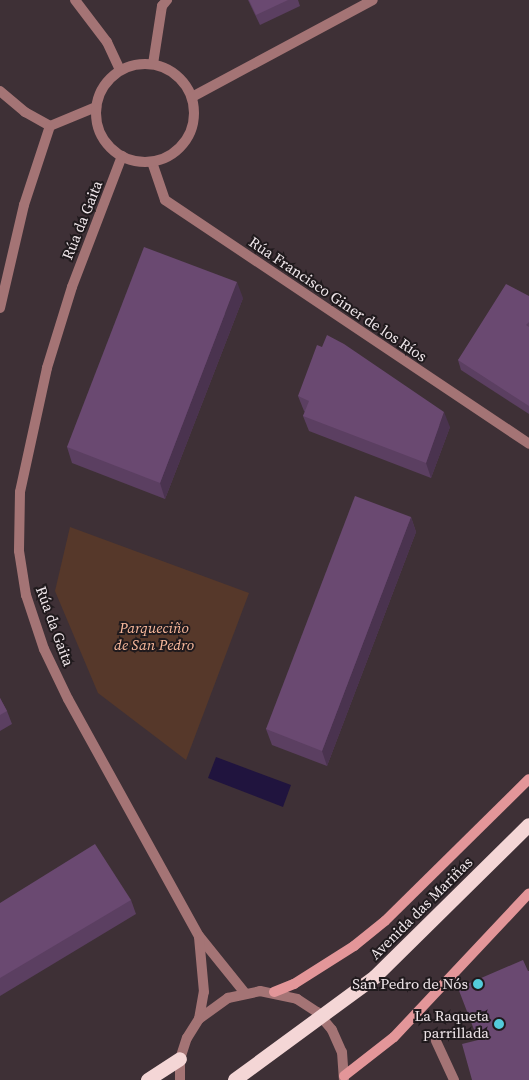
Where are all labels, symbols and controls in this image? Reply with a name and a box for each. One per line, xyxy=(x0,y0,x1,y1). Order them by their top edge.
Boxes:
street label: Rúa da Gaita xyxy=(58,178,106,262)
street label: Rúa Francisco Giner de los Ríos xyxy=(246,233,430,365)
street label: Rúa da Gaita xyxy=(32,584,78,668)
park label: Parqueciño de San Pedro xyxy=(114,618,194,653)
street label: Avenida das Mariñas xyxy=(366,853,476,963)
place label: San Pedro de Nós xyxy=(352,975,468,993)
marker: San Pedro de Nós xyxy=(472,978,484,990)
place label: La Raqueta parrillada xyxy=(414,1006,489,1041)
marker: La Raqueta parrillada xyxy=(493,1018,505,1030)

